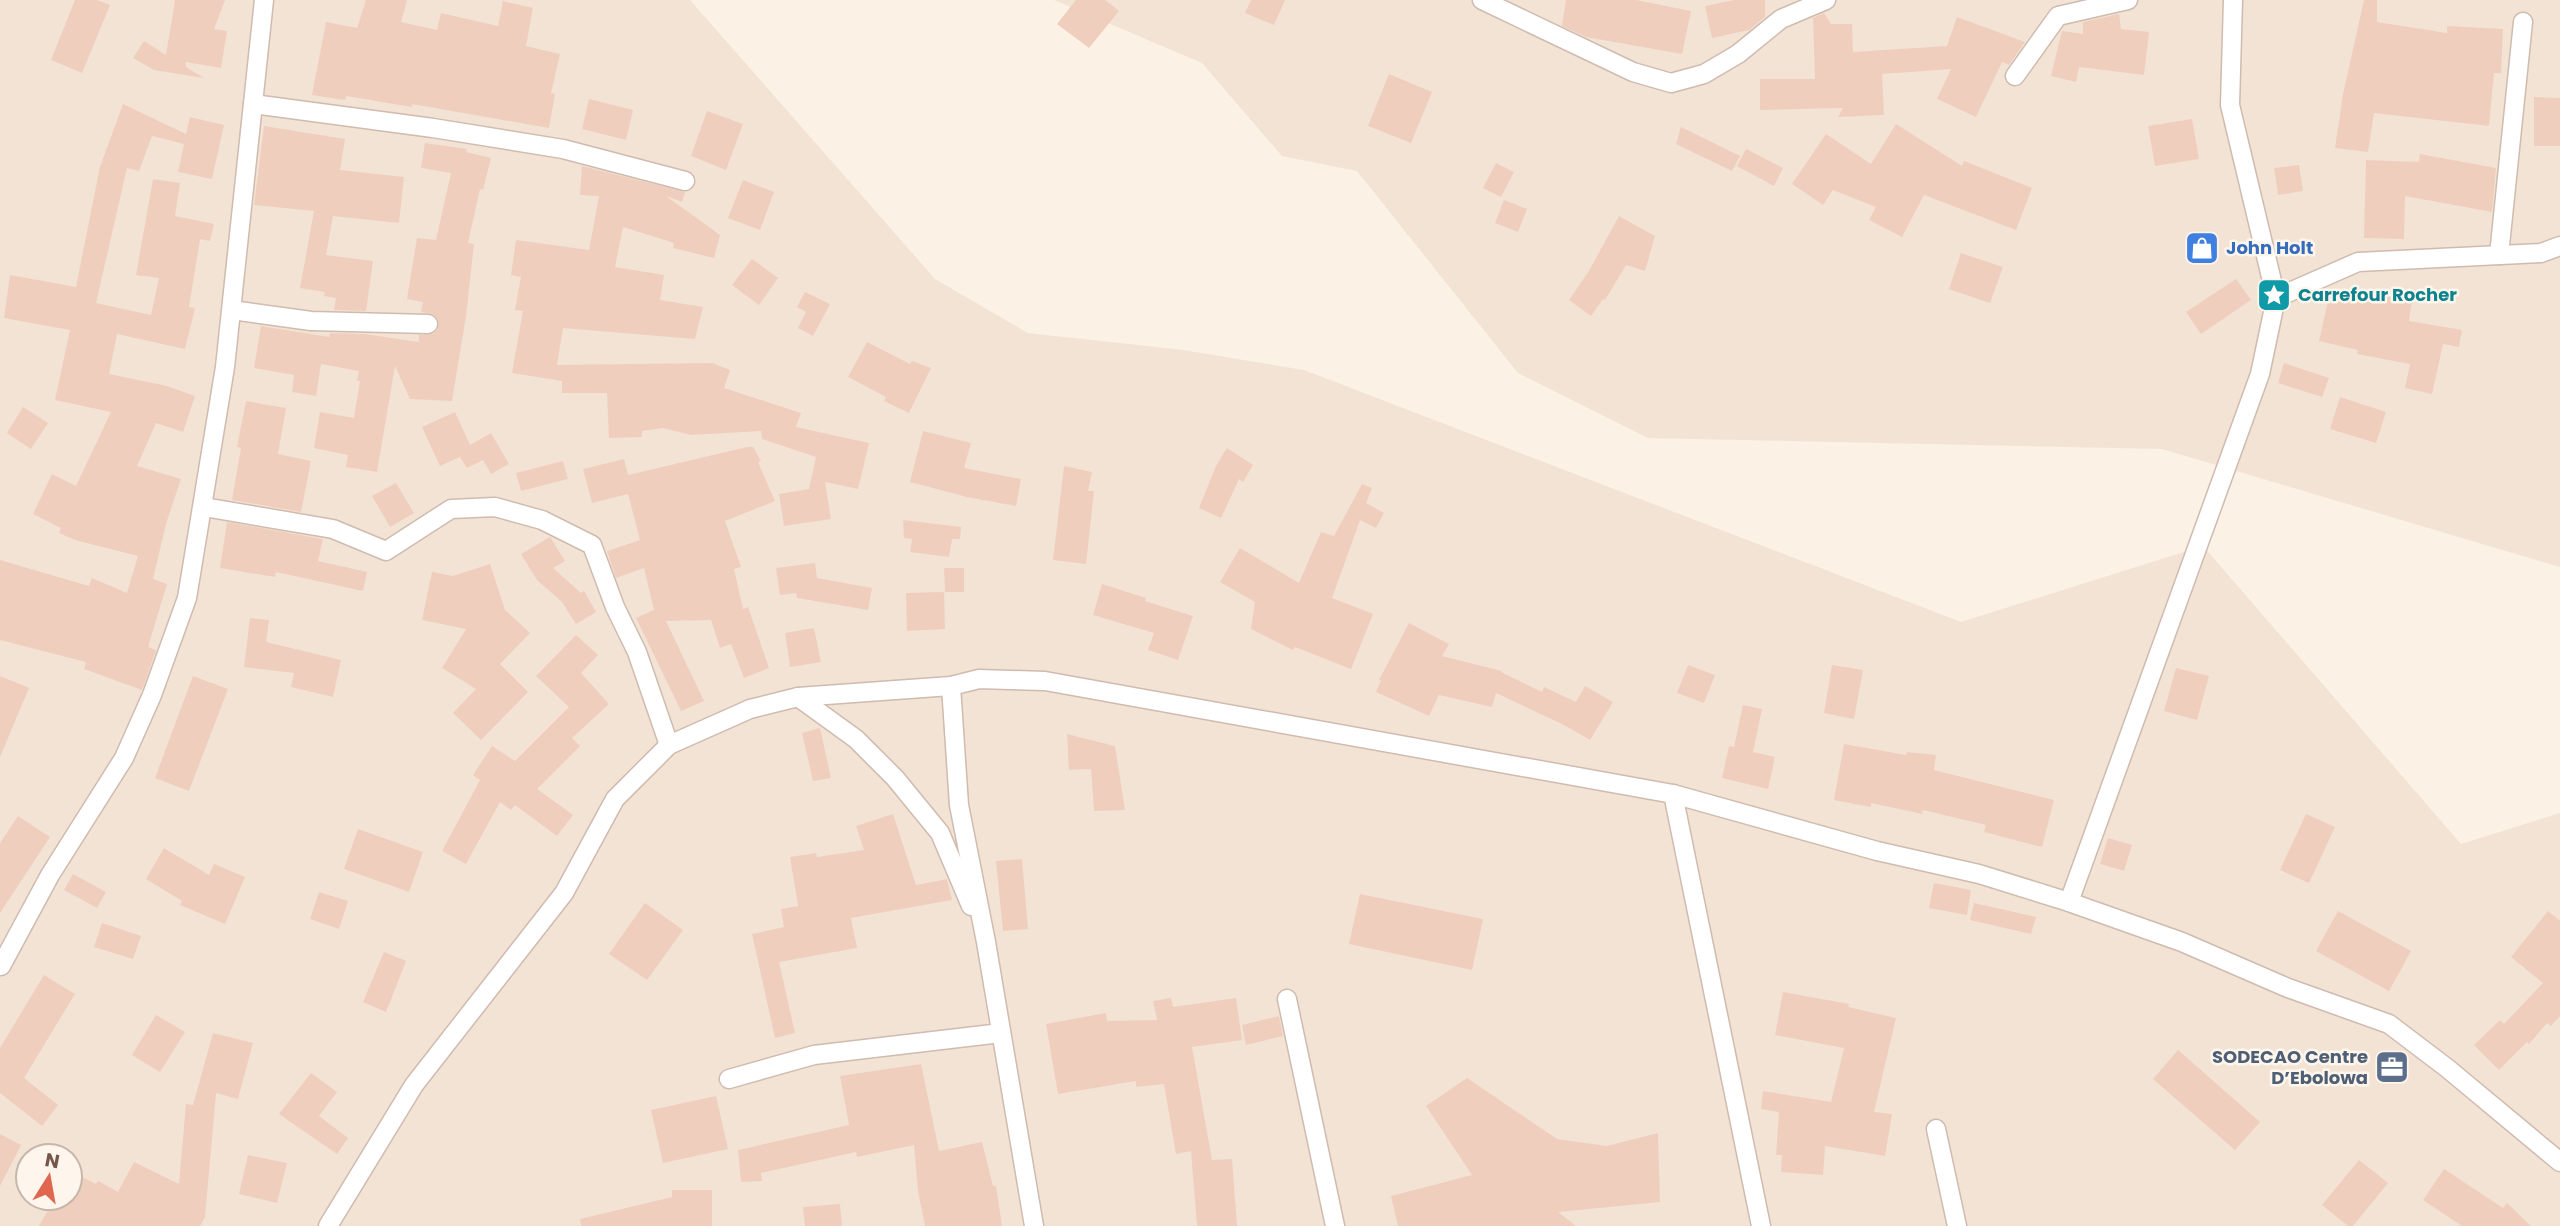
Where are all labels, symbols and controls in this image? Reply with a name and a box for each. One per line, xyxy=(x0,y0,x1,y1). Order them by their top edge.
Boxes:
shop icon: John Holt xyxy=(2183,229,2221,267)
place label: John Holt xyxy=(2226,235,2313,260)
place icon: Carrefour Rocher xyxy=(2255,276,2293,314)
place label: Carrefour Rocher xyxy=(2298,282,2457,307)
place label: SODECAO Centre D’Ebolowa xyxy=(2212,1044,2368,1090)
office icon: SODECAO Centre D’Ebolowa xyxy=(2373,1048,2411,1086)
north arrow xyxy=(14,1142,84,1212)
text: N xyxy=(43,1146,62,1175)

